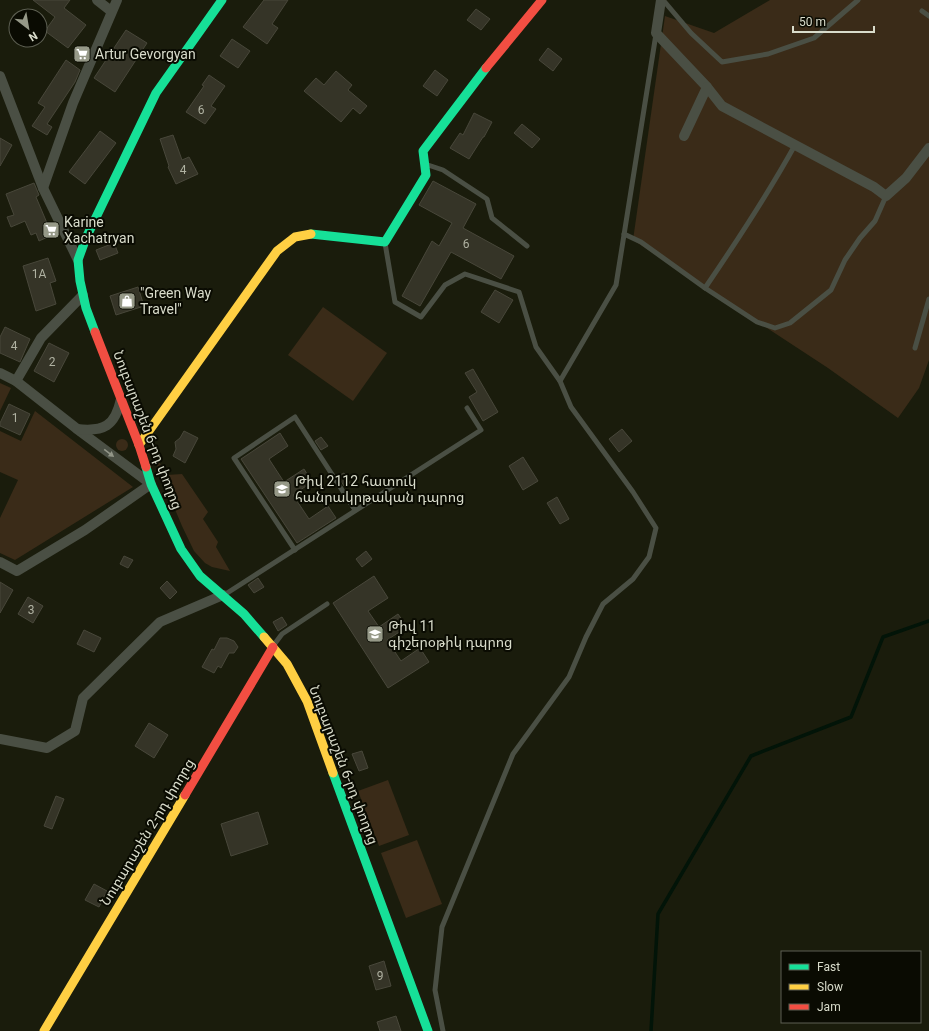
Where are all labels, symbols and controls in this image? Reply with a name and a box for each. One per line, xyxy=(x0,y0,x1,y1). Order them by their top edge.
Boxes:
north arrow xyxy=(8,8,48,48)
scale bar xyxy=(793,8,874,34)
text: 50 m xyxy=(799,15,826,29)
text: N xyxy=(26,29,40,44)
supermarket icon: Artur Gevorgyan xyxy=(72,44,92,64)
place label: Artur Gevorgyan xyxy=(95,46,196,62)
house number: 6 xyxy=(198,103,205,117)
house number: 4 xyxy=(180,163,187,177)
place label: Karine Xachatryan xyxy=(64,214,134,246)
supermarket icon: Karine Xachatryan xyxy=(41,220,61,240)
house number: 6 xyxy=(463,237,470,251)
house number: 1A xyxy=(32,267,46,281)
place label: "Green Way Travel" xyxy=(140,285,211,317)
shop icon: "Green Way Travel" xyxy=(117,291,137,311)
house number: 4 xyxy=(11,339,18,353)
street label: Նուբարաշեն 6-րդ փողոց xyxy=(110,348,186,512)
house number: 2 xyxy=(49,355,56,369)
house number: 1 xyxy=(12,411,18,425)
one-way arrow xyxy=(103,449,114,457)
place label: Թիվ 2112 հատուկ հանրակրթական դպրոց xyxy=(295,473,464,505)
school or university icon: Թիվ 2112 հատուկ հանրակրթական դպրոց xyxy=(272,479,292,499)
house number: 3 xyxy=(28,603,34,617)
place label: Թիվ 11 գիշերօթիկ դպրոց xyxy=(388,618,513,650)
school or university icon: Թիվ 11 գիշերօթիկ դպրոց xyxy=(365,624,385,644)
street label: Նուբարաշեն 6-րդ փողոց xyxy=(306,683,382,847)
street label: Նուբարաշեն 2-րդ փողոց xyxy=(97,756,197,908)
legend xyxy=(781,951,921,1023)
text: Fast xyxy=(817,960,840,974)
house number: 9 xyxy=(377,969,383,983)
text: Slow xyxy=(817,980,843,994)
text: Jam xyxy=(817,1000,841,1014)

